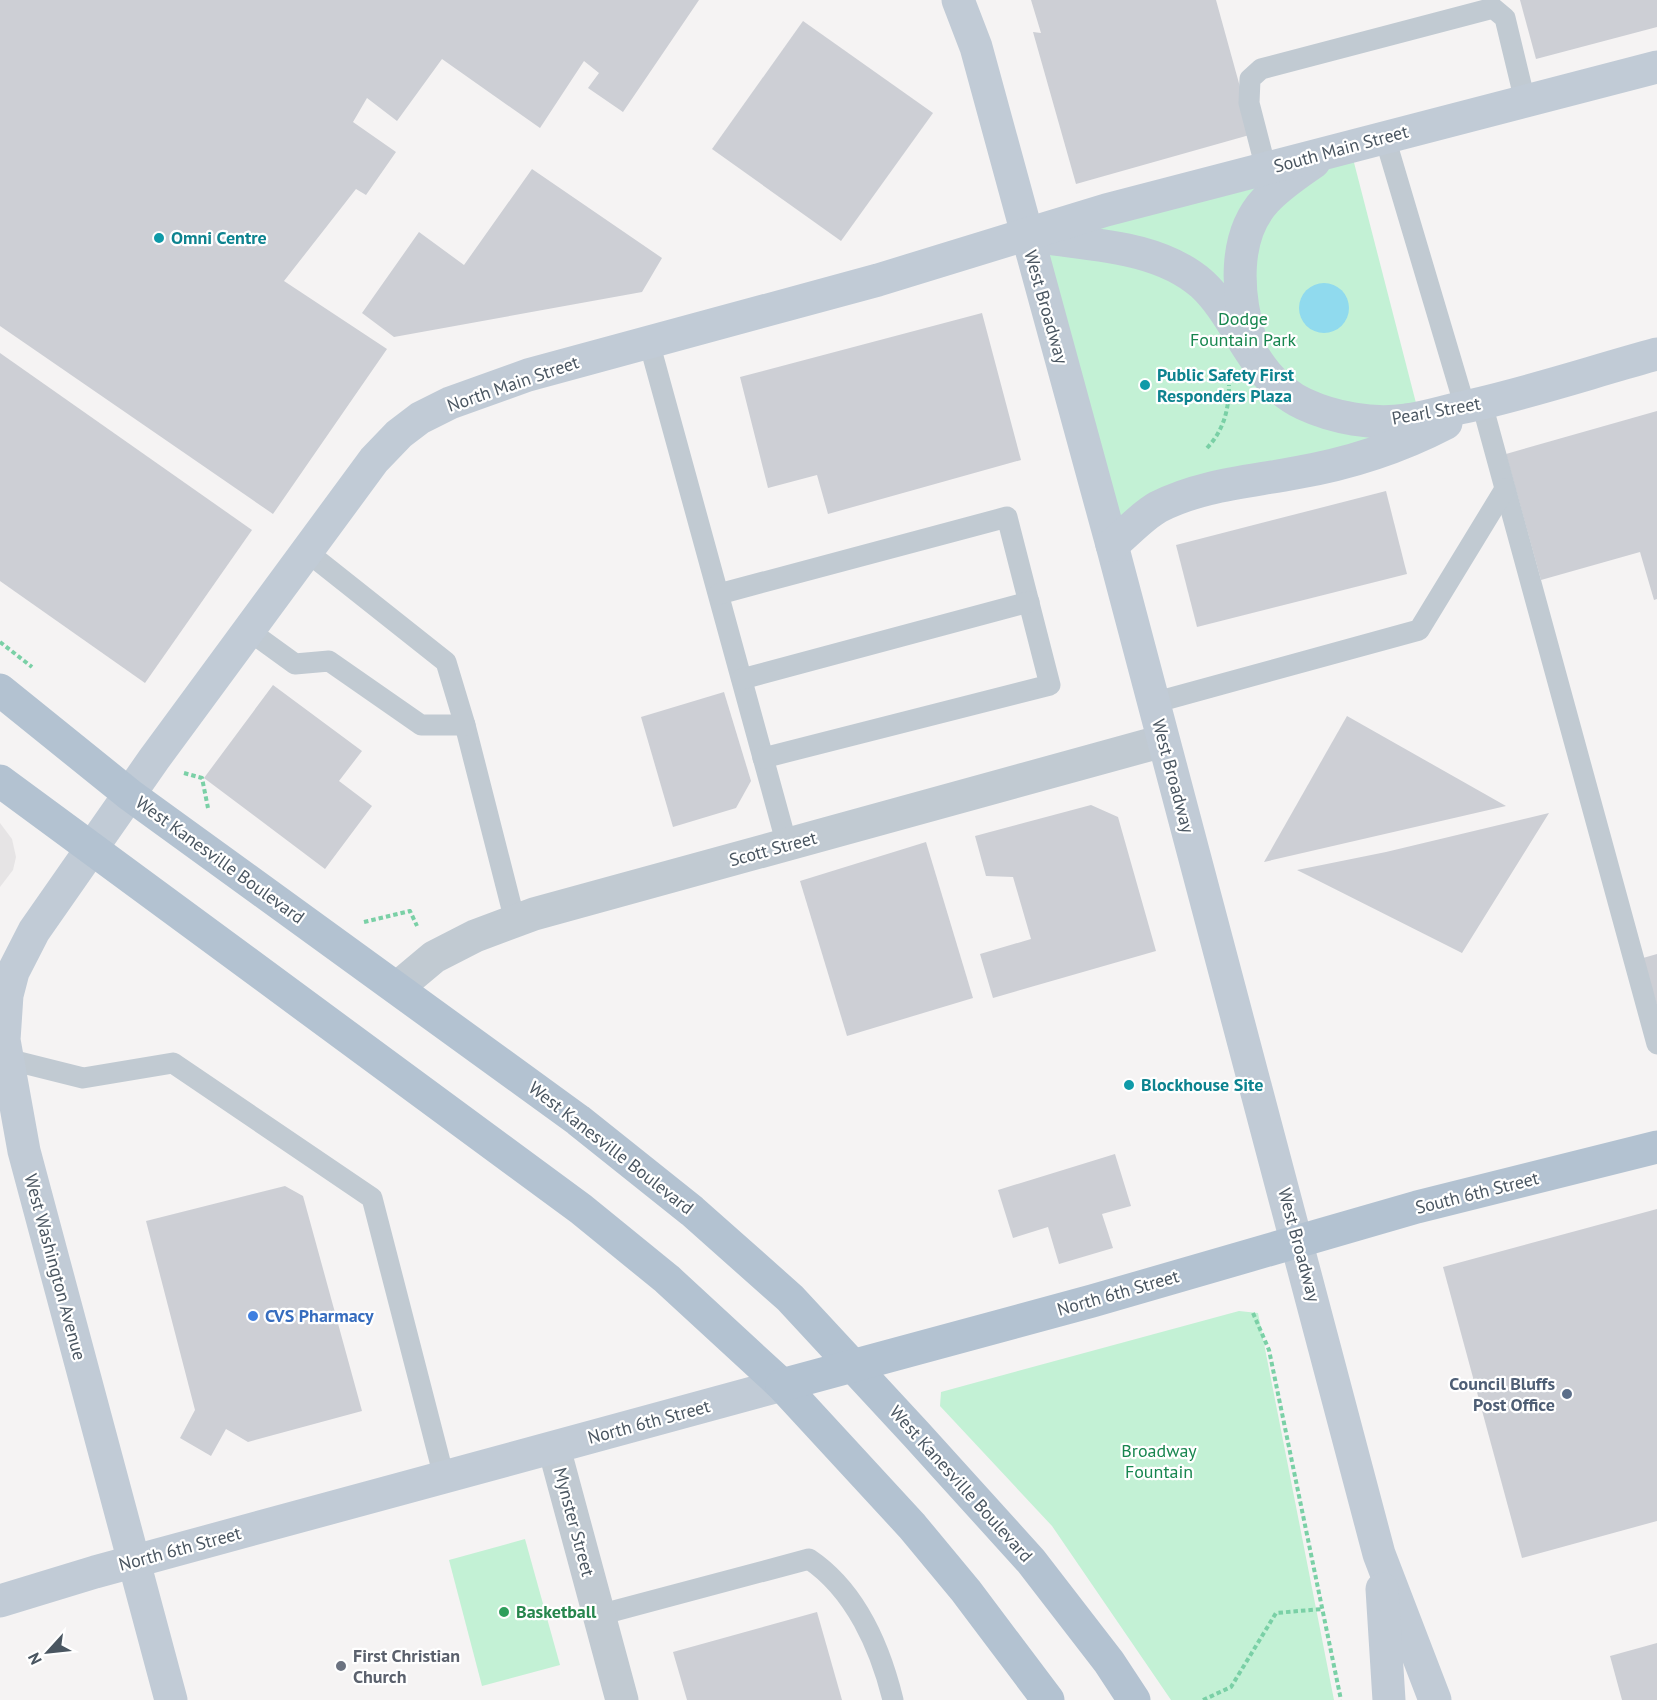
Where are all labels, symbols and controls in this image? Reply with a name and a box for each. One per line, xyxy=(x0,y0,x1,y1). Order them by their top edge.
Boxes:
street label: South Main Street xyxy=(1271,120,1411,178)
place label: Omni Centre xyxy=(171,226,267,249)
marker: Omni Centre xyxy=(152,231,166,245)
street label: West Broadway xyxy=(1019,247,1074,367)
park label: Dodge Fountain Park xyxy=(1190,307,1296,351)
street label: North Main Street xyxy=(444,350,582,417)
place label: Public Safety First Responders Plaza xyxy=(1157,363,1295,407)
marker: Public Safety First Responders Plaza xyxy=(1138,378,1152,392)
street label: Pearl Street xyxy=(1390,391,1482,430)
street label: West Broadway xyxy=(1147,716,1200,836)
street label: West Kanesville Boulevard xyxy=(131,791,309,929)
street label: Scott Street xyxy=(726,826,819,871)
place label: Blockhouse Site xyxy=(1141,1073,1263,1096)
street label: West Kanesville Boulevard xyxy=(524,1076,698,1219)
marker: Blockhouse Site xyxy=(1122,1078,1136,1092)
street label: South 6th Street xyxy=(1413,1166,1541,1219)
street label: West Washington Avenue xyxy=(20,1171,91,1363)
street label: West Broadway xyxy=(1273,1185,1326,1305)
street label: North 6th Street xyxy=(1054,1264,1181,1321)
place label: CVS Pharmacy xyxy=(265,1304,374,1327)
marker: CVS Pharmacy xyxy=(246,1309,260,1323)
place label: Council Bluffs Post Office xyxy=(1449,1372,1555,1416)
marker: Council Bluffs Post Office xyxy=(1560,1387,1574,1401)
street label: North 6th Street xyxy=(585,1394,713,1449)
street label: West Kanesville Boulevard xyxy=(885,1401,1038,1567)
park label: Broadway Fountain xyxy=(1121,1439,1197,1483)
street label: Mynster Street xyxy=(549,1465,600,1579)
street label: North 6th Street xyxy=(116,1521,244,1576)
place label: Basketball xyxy=(516,1600,597,1623)
marker: Basketball xyxy=(497,1605,511,1619)
north arrow xyxy=(18,1622,78,1682)
place label: First Christian Church xyxy=(353,1644,460,1688)
text: N xyxy=(23,1650,46,1668)
marker: First Christian Church xyxy=(334,1659,348,1673)

